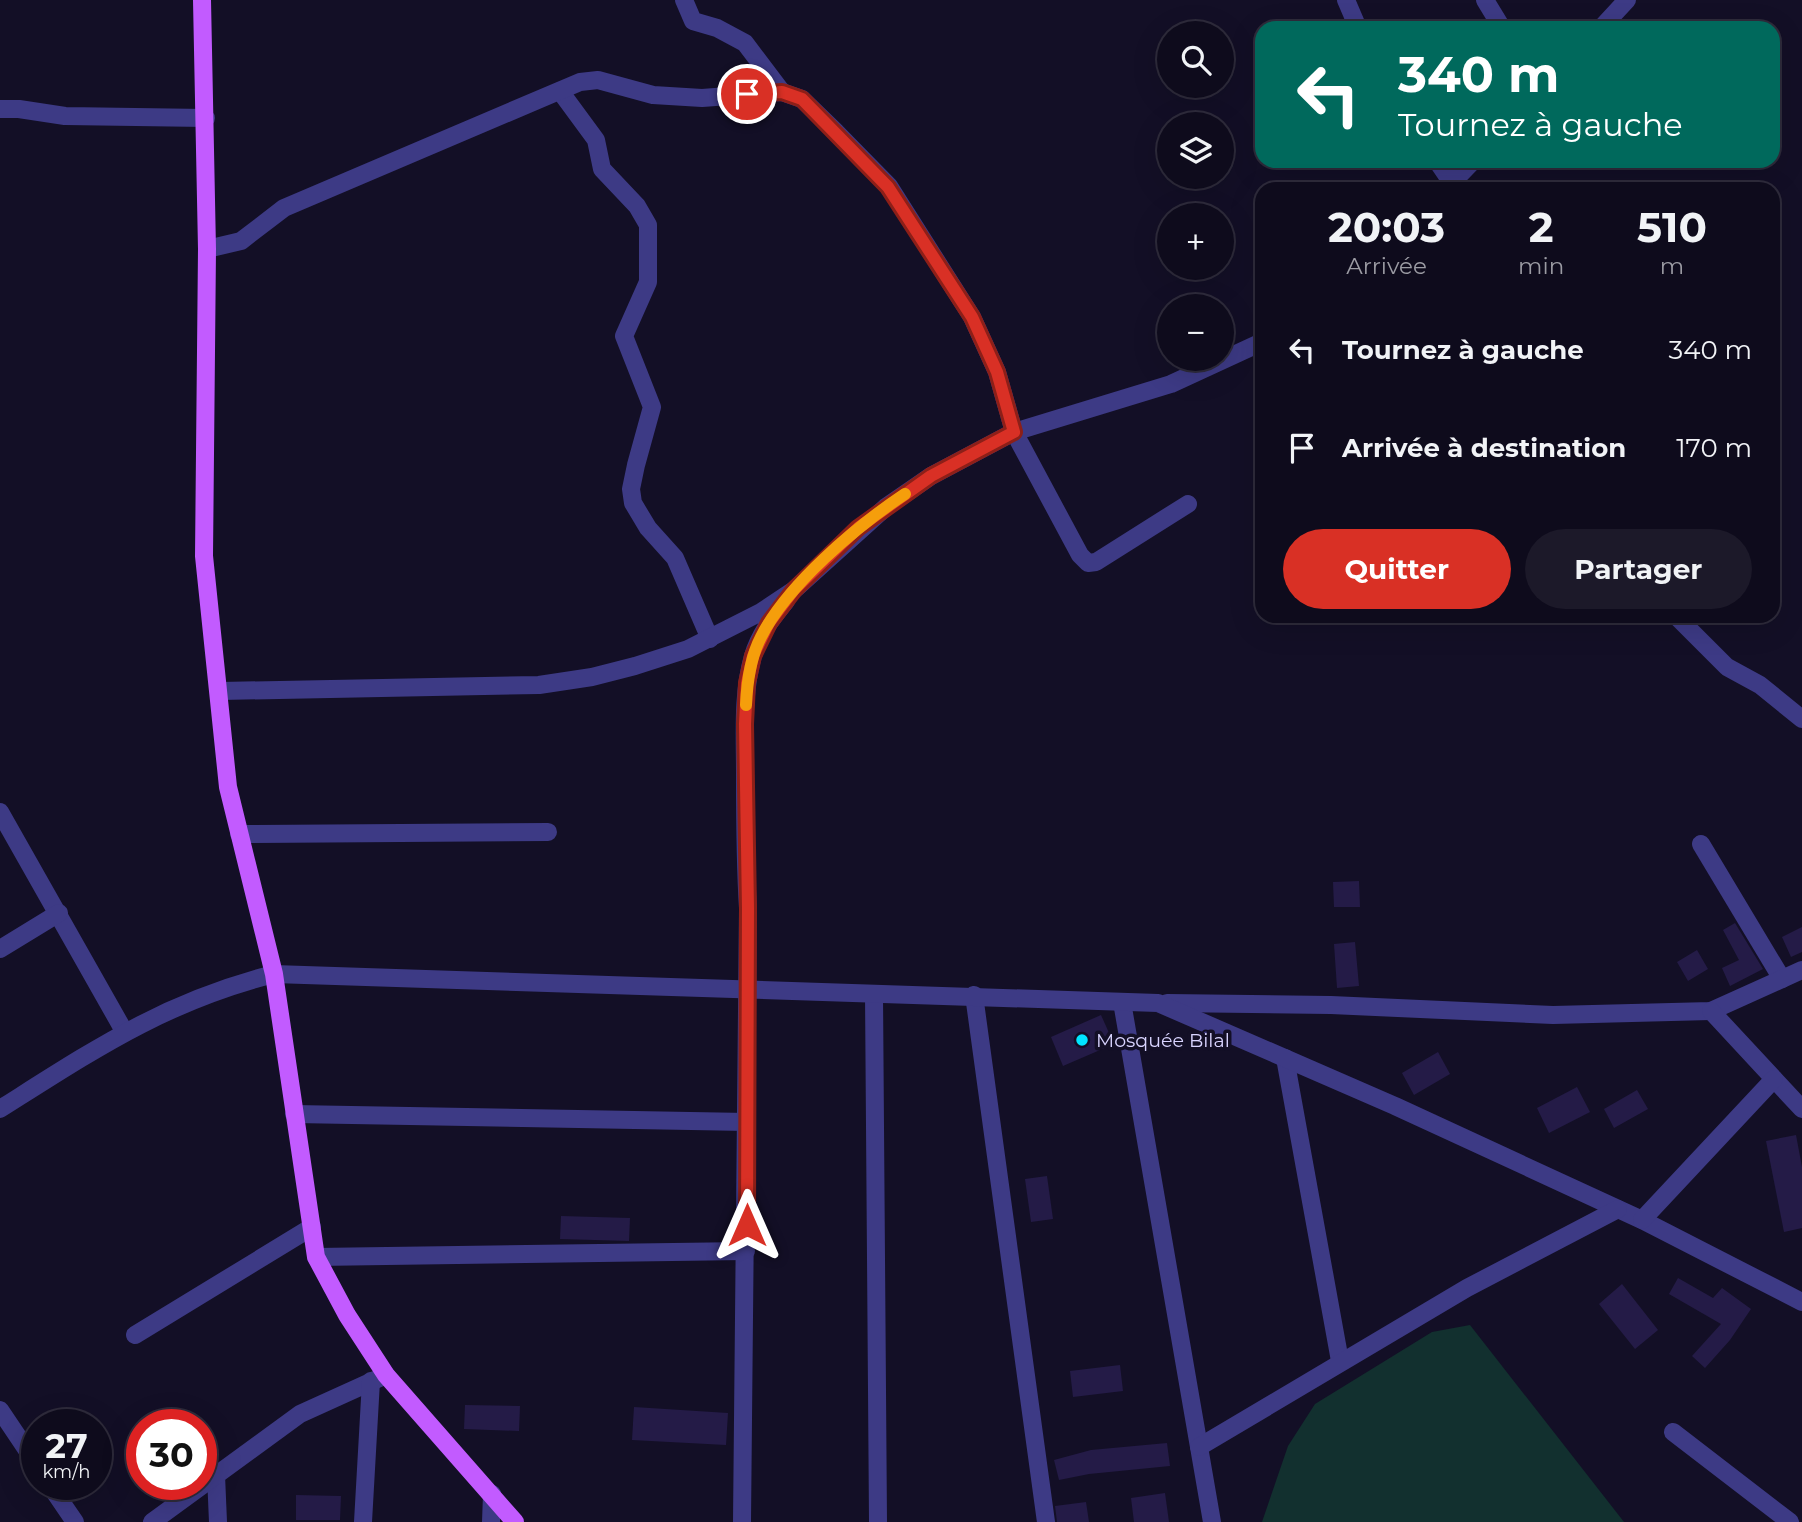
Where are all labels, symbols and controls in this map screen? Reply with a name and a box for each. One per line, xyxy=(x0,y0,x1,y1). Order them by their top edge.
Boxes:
map controls xyxy=(1157,21,1234,371)
button: search xyxy=(1157,21,1234,98)
text: 340 m xyxy=(1398,45,1559,104)
icon: left xyxy=(1283,49,1374,140)
pin xyxy=(717,64,777,124)
icon: arrive xyxy=(728,75,766,113)
text: Tournez à gauche xyxy=(1398,105,1683,144)
button: layers xyxy=(1157,112,1234,189)
text: 20:03 xyxy=(1328,201,1445,253)
text: 2 xyxy=(1529,201,1554,253)
text: 510 xyxy=(1637,201,1707,253)
button: + xyxy=(1157,203,1234,280)
text: Arrivée xyxy=(1346,252,1427,280)
text: min xyxy=(1518,252,1564,280)
text: m xyxy=(1660,252,1684,280)
button: − xyxy=(1157,294,1234,371)
icon: left xyxy=(1283,331,1321,369)
text: Tournez à gauche xyxy=(1342,334,1584,366)
text: 340 m xyxy=(1669,334,1752,366)
icon: arrive xyxy=(1283,429,1321,467)
text: Arrivée à destination xyxy=(1342,432,1626,464)
text: 170 m xyxy=(1676,432,1752,464)
button: Quitter xyxy=(1283,529,1511,609)
button: Partager xyxy=(1525,529,1752,609)
place label: Mosquée Bilal xyxy=(1096,1029,1230,1052)
marker: Mosquée Bilal xyxy=(1074,1032,1090,1048)
position arrow xyxy=(710,1188,784,1262)
speed limit sign: 30 xyxy=(126,1409,217,1500)
text: 27 xyxy=(45,1424,88,1467)
text: km/h xyxy=(42,1461,91,1483)

